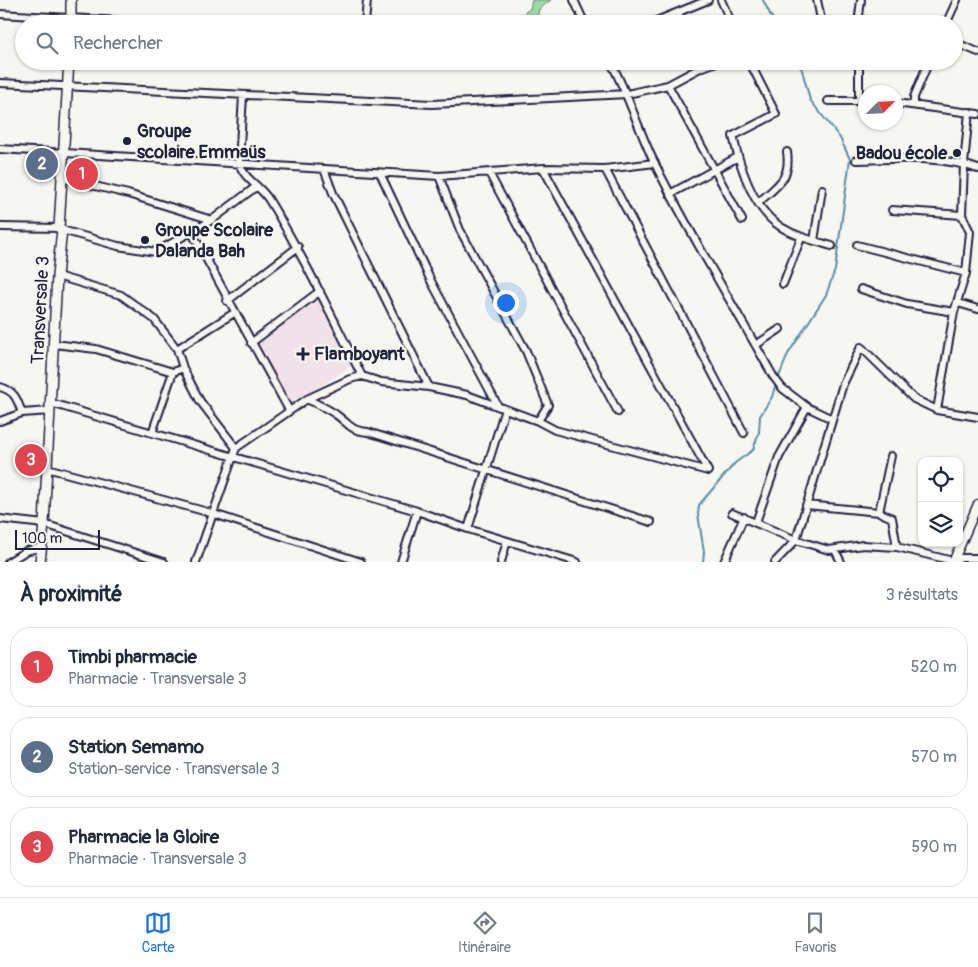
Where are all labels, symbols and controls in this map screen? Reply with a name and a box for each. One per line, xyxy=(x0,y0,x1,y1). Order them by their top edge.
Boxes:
search box xyxy=(15,15,963,70)
icon: search xyxy=(33,29,61,57)
text: Rechercher xyxy=(73,31,163,55)
north arrow xyxy=(858,85,903,130)
place label: Groupe scolaire Emmaüs xyxy=(137,120,267,164)
marker: Groupe scolaire Emmaüs xyxy=(121,135,133,147)
place label: Badou école xyxy=(856,142,948,165)
pin: 2 xyxy=(26,145,58,183)
marker: Badou école xyxy=(951,147,963,159)
pin: 1 xyxy=(66,155,98,193)
place label: Groupe Scolaire Dalanda Bah xyxy=(155,219,274,263)
marker: Groupe Scolaire Dalanda Bah xyxy=(139,234,151,246)
street label: Transversale 3 xyxy=(26,255,55,365)
your location xyxy=(493,290,519,316)
place label: Flamboyant xyxy=(314,343,406,366)
marker: Flamboyant xyxy=(296,347,310,361)
pin: 3 xyxy=(15,441,47,479)
map controls xyxy=(918,457,963,547)
button: locate xyxy=(918,457,963,502)
button: layers xyxy=(918,502,963,547)
scale bar xyxy=(15,527,100,550)
text: 100 m xyxy=(22,530,62,547)
text: À proximité xyxy=(20,581,123,608)
text: 3 résultats xyxy=(886,585,958,605)
text: Timbi pharmacie xyxy=(68,645,197,669)
text: 1 xyxy=(34,657,40,677)
text: 520 m xyxy=(911,657,957,677)
text: Pharmacie · Transversale 3 xyxy=(68,669,247,689)
text: Station Semamo xyxy=(68,735,204,759)
text: 2 xyxy=(33,747,41,767)
text: 570 m xyxy=(911,747,957,767)
text: Station-service · Transversale 3 xyxy=(68,759,280,779)
text: Pharmacie la Gloire xyxy=(68,825,219,849)
text: 3 xyxy=(33,837,41,857)
text: 590 m xyxy=(911,837,957,857)
text: Pharmacie · Transversale 3 xyxy=(68,849,247,869)
tab: Carte xyxy=(142,909,174,956)
tab: Itinéraire xyxy=(458,909,511,956)
tab: Favoris xyxy=(795,909,836,956)

